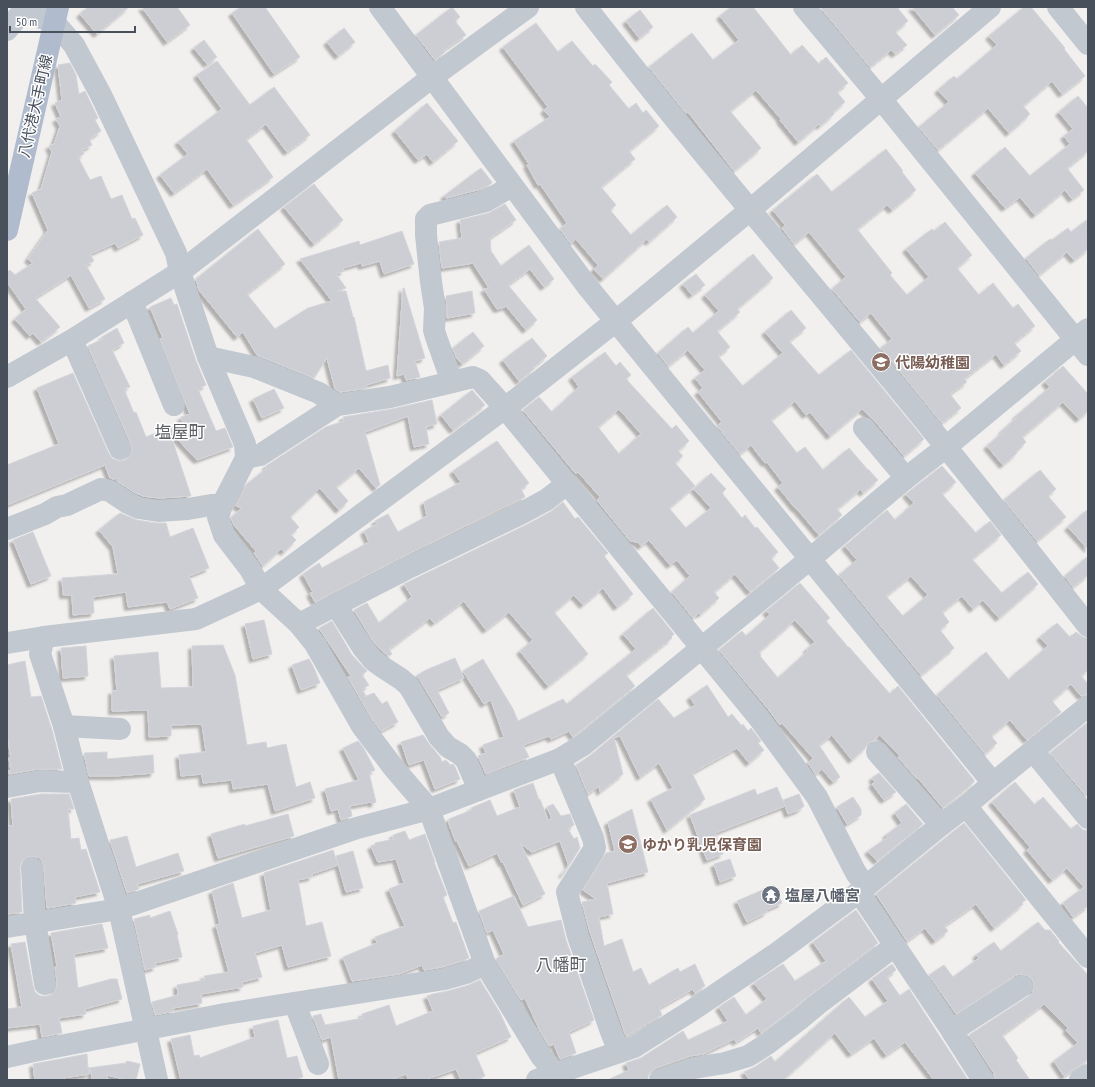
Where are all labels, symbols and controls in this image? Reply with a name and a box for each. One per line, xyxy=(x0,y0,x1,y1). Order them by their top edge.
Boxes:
scale bar xyxy=(10,8,135,34)
text: 50 m xyxy=(16,14,37,29)
street label: 八代港大手町線 xyxy=(14,53,56,159)
school or university icon: 代陽幼稚園 xyxy=(870,351,892,373)
place label: 代陽幼稚園 xyxy=(895,353,970,372)
district label: 塩屋町 xyxy=(155,421,206,443)
school or university icon: ゆかり乳児保育園 xyxy=(617,833,639,855)
place label: ゆかり乳児保育園 xyxy=(642,835,762,854)
temple icon: 塩屋八幡宮 xyxy=(760,884,782,906)
place label: 塩屋八幡宮 xyxy=(785,886,860,905)
district label: 八幡町 xyxy=(536,954,587,976)

